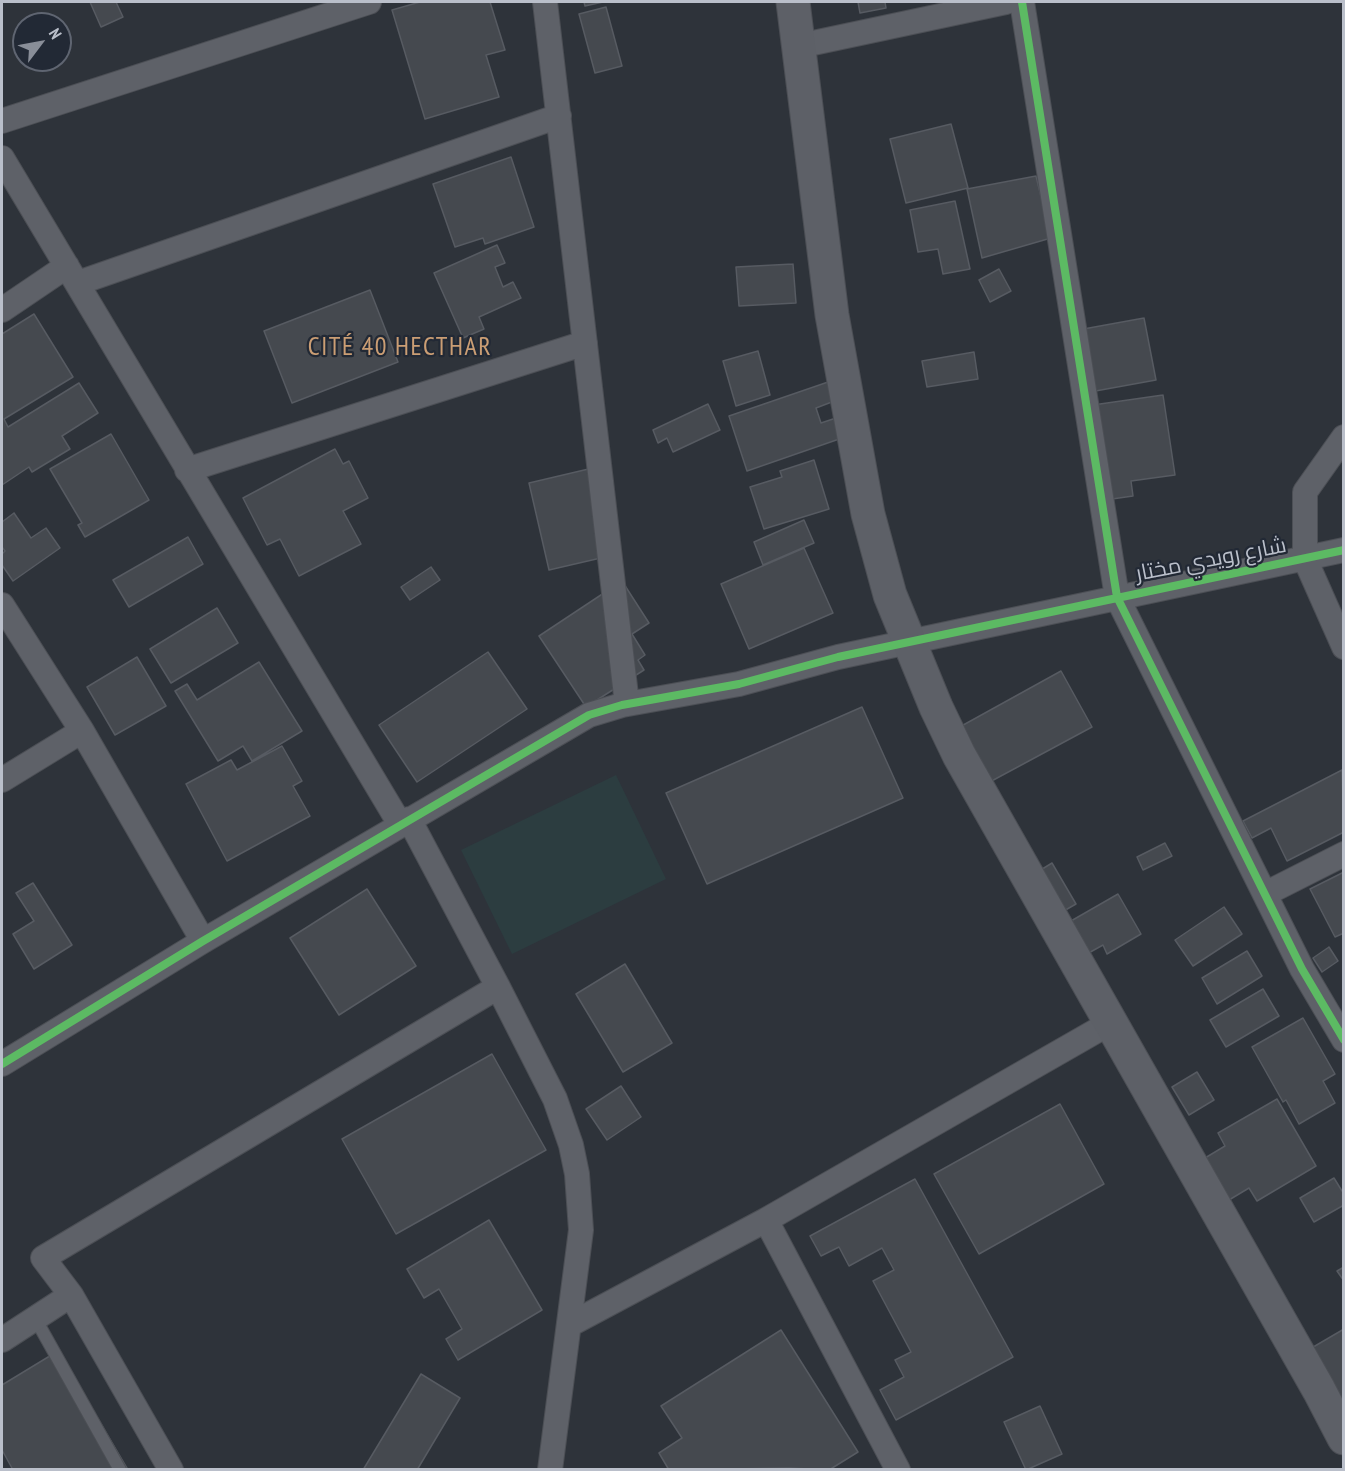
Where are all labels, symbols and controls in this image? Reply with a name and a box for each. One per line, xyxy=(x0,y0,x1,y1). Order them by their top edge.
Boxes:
north arrow xyxy=(12,12,72,72)
text: N xyxy=(45,25,66,42)
district label: CITÉ 40 HECTHAR xyxy=(308,332,492,364)
street label: شارع رويدي مختار xyxy=(1133,532,1289,588)

